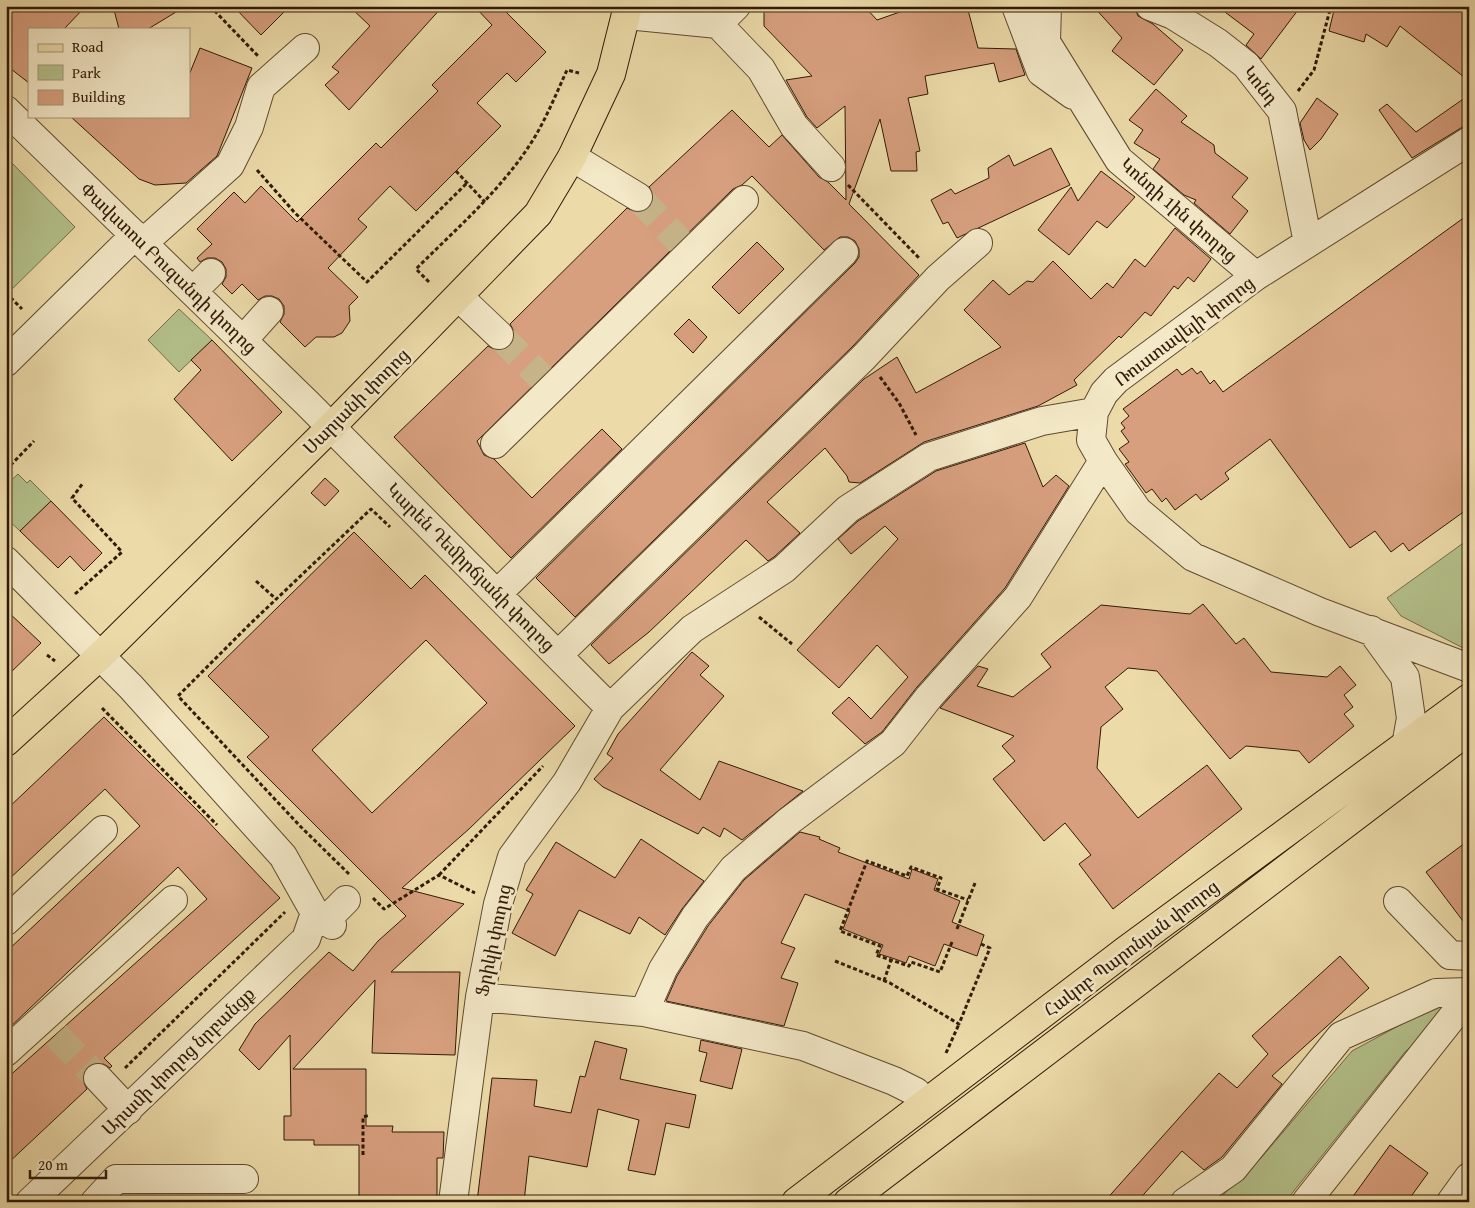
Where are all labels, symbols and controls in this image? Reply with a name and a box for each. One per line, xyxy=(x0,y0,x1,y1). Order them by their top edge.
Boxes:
legend xyxy=(28,28,190,118)
text: Road xyxy=(72,36,103,57)
street label: Կոնդ xyxy=(1237,60,1285,110)
text: Park xyxy=(72,62,101,83)
text: Building xyxy=(72,86,126,107)
street label: Կոնդի 1ին փողոց xyxy=(1114,151,1244,269)
street label: Փավստոս Բուզանդի փողոց xyxy=(74,176,264,360)
street label: Ռուստավելի փողոց xyxy=(1108,269,1260,393)
street label: Սարյանի փողոց xyxy=(297,342,415,460)
street label: Կարեն Դեմիրճյանի փողոց xyxy=(380,476,562,658)
street label: Հակոբ Պարոնյան փողոց xyxy=(1038,873,1224,1023)
street label: Ֆրիկի փողոց xyxy=(468,881,518,999)
street label: Արամի փողոց նրբանցք xyxy=(95,981,261,1141)
scale bar xyxy=(30,1148,106,1180)
text: 20 m xyxy=(38,1154,69,1175)

